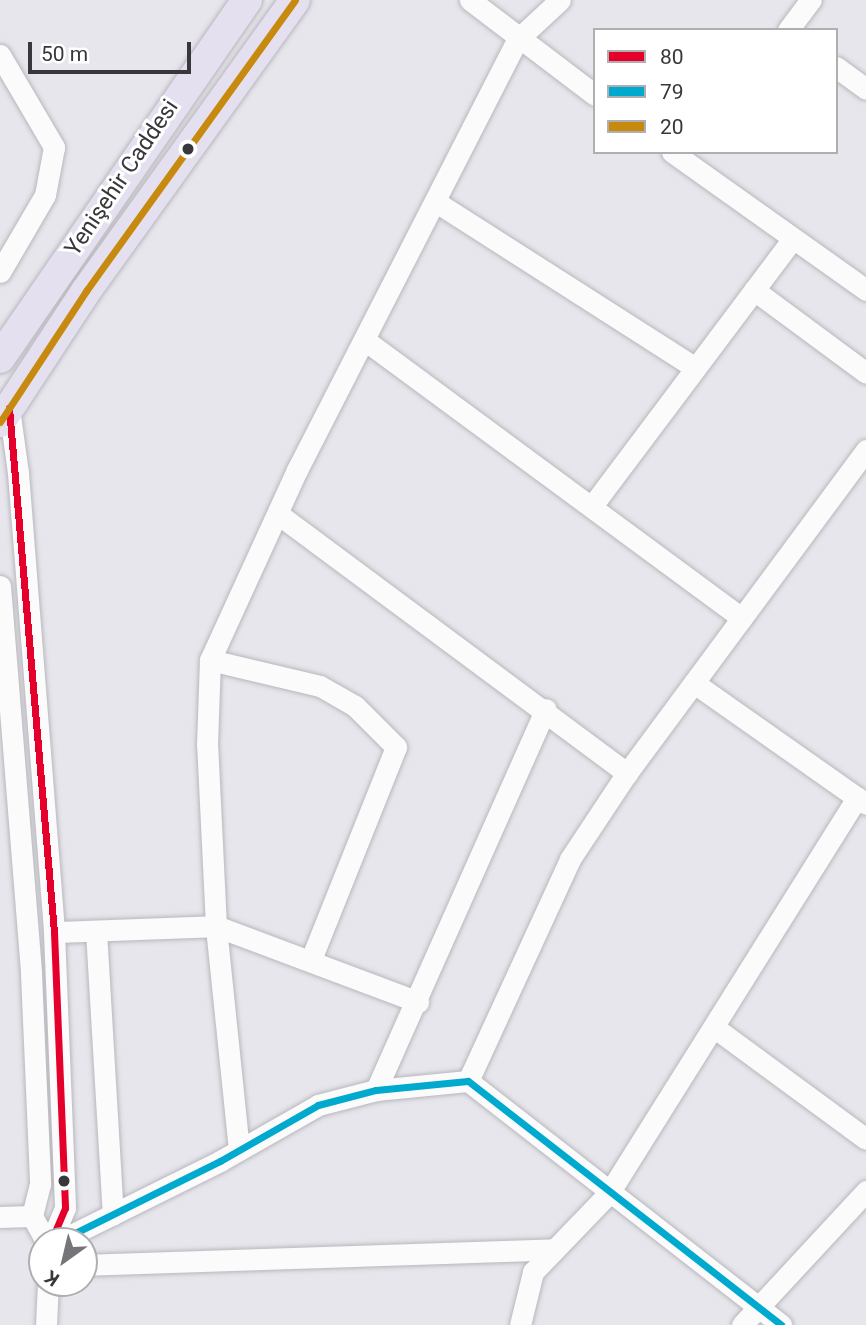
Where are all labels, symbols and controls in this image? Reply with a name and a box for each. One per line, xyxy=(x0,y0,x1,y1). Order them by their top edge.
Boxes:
scale bar xyxy=(32,28,194,72)
legend xyxy=(593,28,838,154)
text: 50 m xyxy=(41,42,88,66)
text: 80 xyxy=(660,45,684,69)
text: 79 xyxy=(660,80,684,104)
street label: Yenişehir Caddesi xyxy=(60,95,184,261)
text: 20 xyxy=(660,115,684,139)
unlabelled marker xyxy=(181,142,195,156)
unlabelled marker xyxy=(57,1174,71,1188)
north arrow xyxy=(28,1227,98,1297)
text: K xyxy=(41,1265,64,1291)

